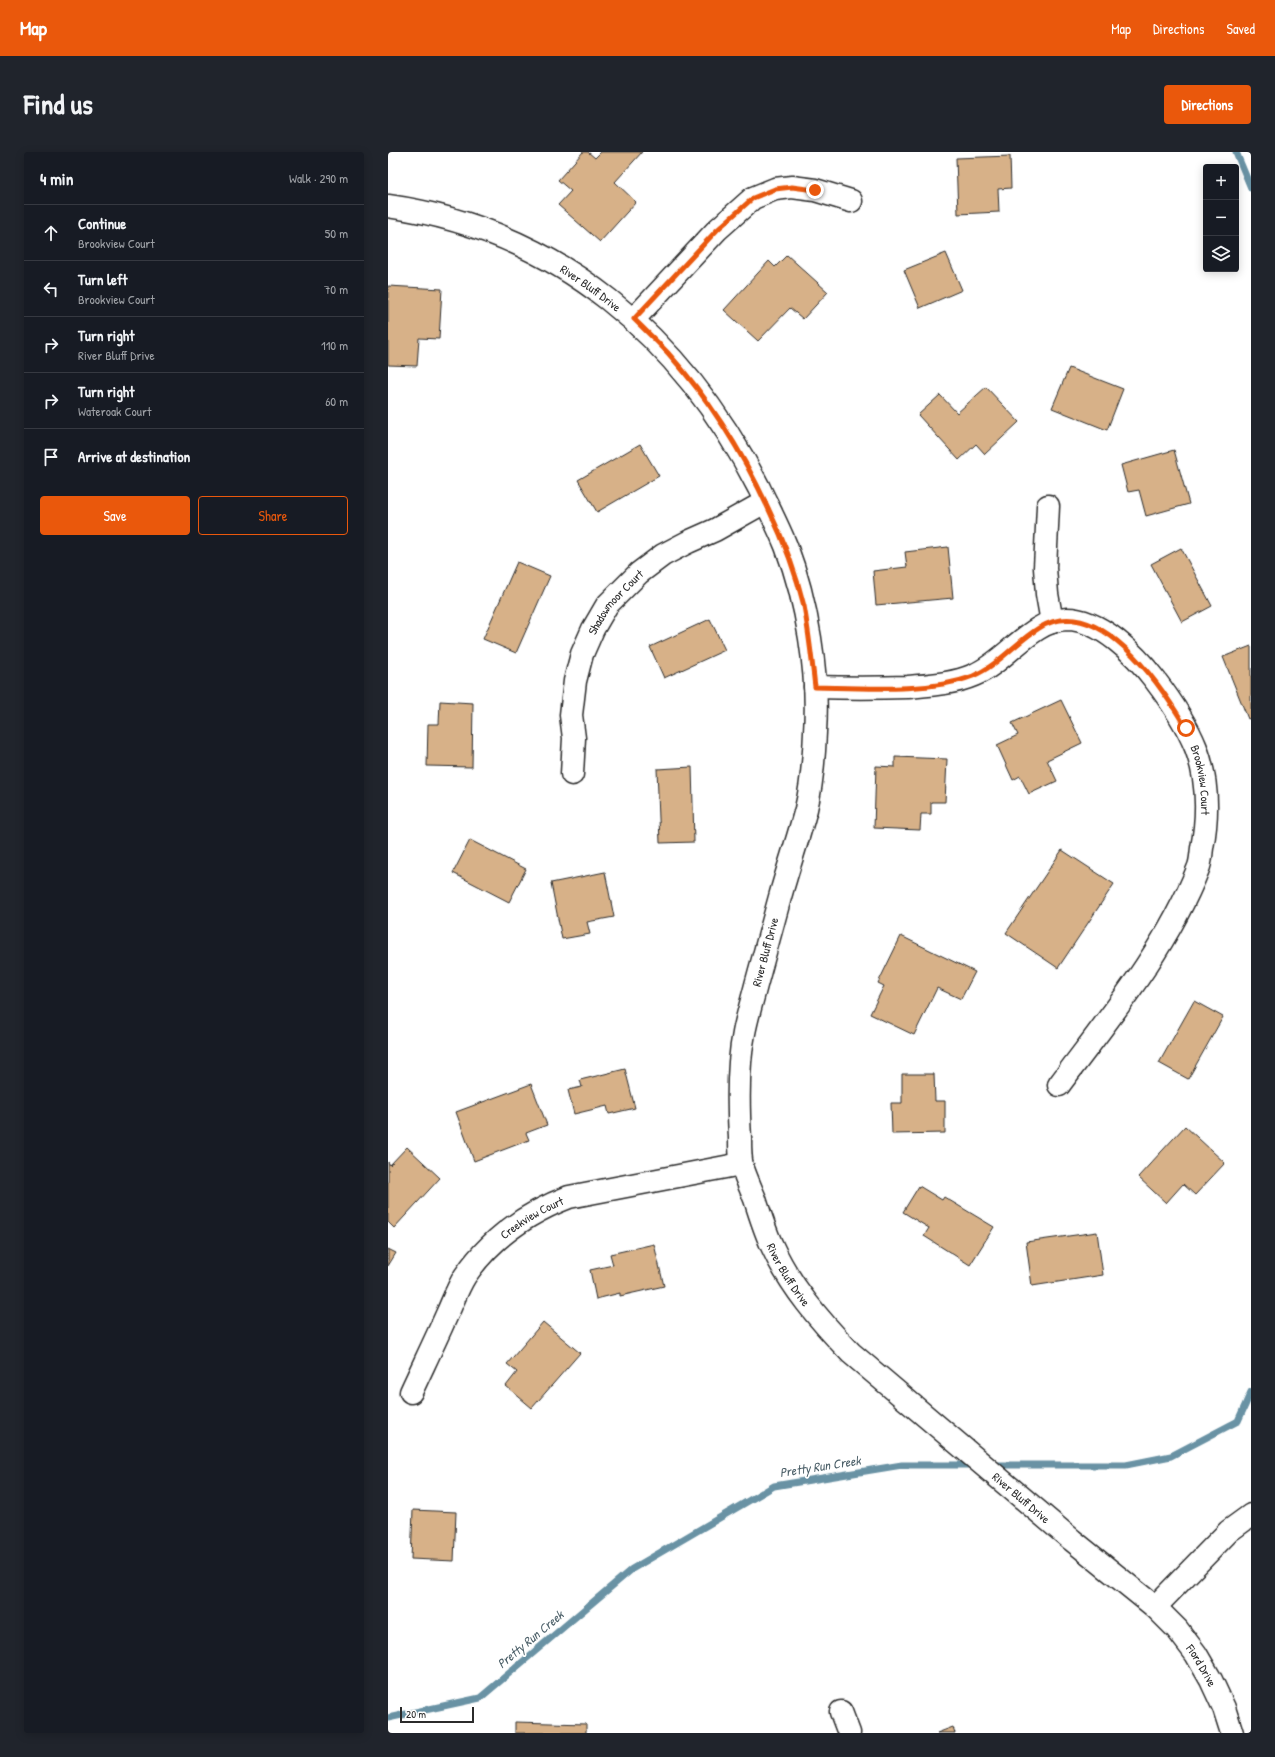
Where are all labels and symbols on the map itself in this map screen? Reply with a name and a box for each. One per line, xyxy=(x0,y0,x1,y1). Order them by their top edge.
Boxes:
route end xyxy=(806,181,824,199)
street label: River Bluff Drive xyxy=(557,260,625,315)
street label: Shadowmoor Court xyxy=(583,564,647,637)
route start xyxy=(1177,719,1195,737)
street label: Brookview Court xyxy=(1187,742,1214,816)
street label: River Bluff Drive xyxy=(748,915,782,988)
street label: Creekview Court xyxy=(496,1191,567,1242)
street label: River Bluff Drive xyxy=(763,1240,815,1310)
water label: Pretty Run Creek xyxy=(778,1450,863,1481)
street label: River Bluff Drive xyxy=(989,1468,1054,1527)
water label: Pretty Run Creek xyxy=(493,1605,568,1672)
street label: Fiord Drive xyxy=(1182,1640,1221,1689)
scale bar xyxy=(400,1705,474,1724)

